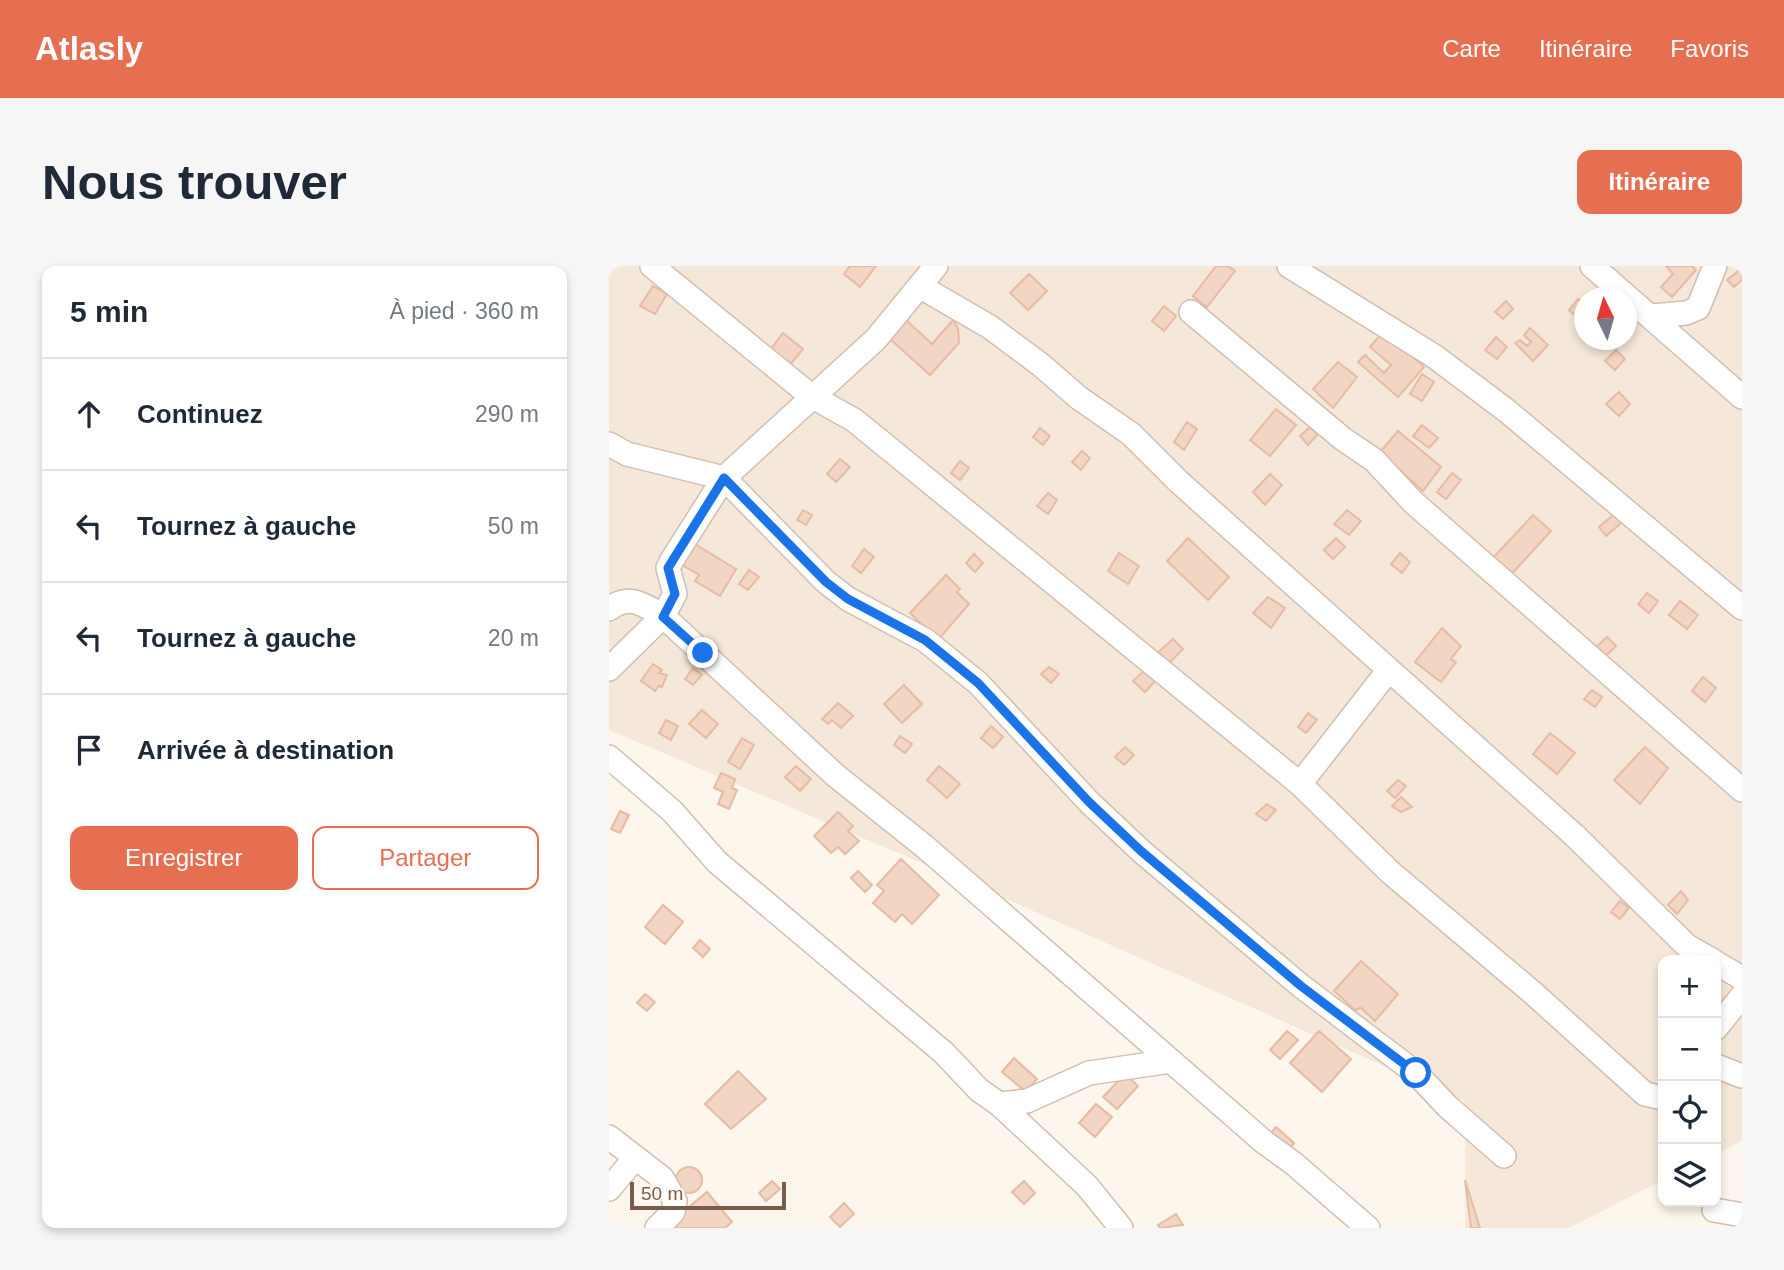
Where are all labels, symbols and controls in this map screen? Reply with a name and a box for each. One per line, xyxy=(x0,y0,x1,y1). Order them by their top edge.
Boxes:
text: Atlasly xyxy=(35,30,143,67)
text: Carte xyxy=(1442,35,1501,62)
text: Itinéraire xyxy=(1539,35,1632,62)
text: Favoris xyxy=(1670,35,1749,62)
button: Itinéraire xyxy=(1577,150,1742,214)
text: Nous trouver xyxy=(42,155,347,209)
north arrow xyxy=(1574,287,1637,350)
text: 5 min xyxy=(70,295,148,328)
text: À pied · 360 m xyxy=(389,298,539,324)
icon: ahead xyxy=(70,395,108,433)
text: Continuez xyxy=(137,399,263,429)
text: 290 m xyxy=(475,401,539,427)
icon: left xyxy=(70,507,108,545)
text: Tournez à gauche xyxy=(137,511,356,541)
text: 50 m xyxy=(488,513,539,539)
icon: left xyxy=(70,619,108,657)
text: Tournez à gauche xyxy=(137,623,356,653)
text: 20 m xyxy=(488,625,539,651)
route end xyxy=(687,637,718,668)
icon: arrive xyxy=(70,731,108,769)
text: Arrivée à destination xyxy=(137,735,394,765)
button: Enregistrer xyxy=(70,826,298,890)
button: Partager xyxy=(312,826,539,890)
map controls xyxy=(1658,955,1721,1207)
button: + xyxy=(1658,955,1721,1018)
button: − xyxy=(1658,1018,1721,1081)
route start xyxy=(1400,1057,1431,1088)
button: locate xyxy=(1658,1081,1721,1144)
button: layers xyxy=(1658,1144,1721,1207)
scale bar xyxy=(630,1179,786,1211)
text: 50 m xyxy=(641,1183,683,1204)

